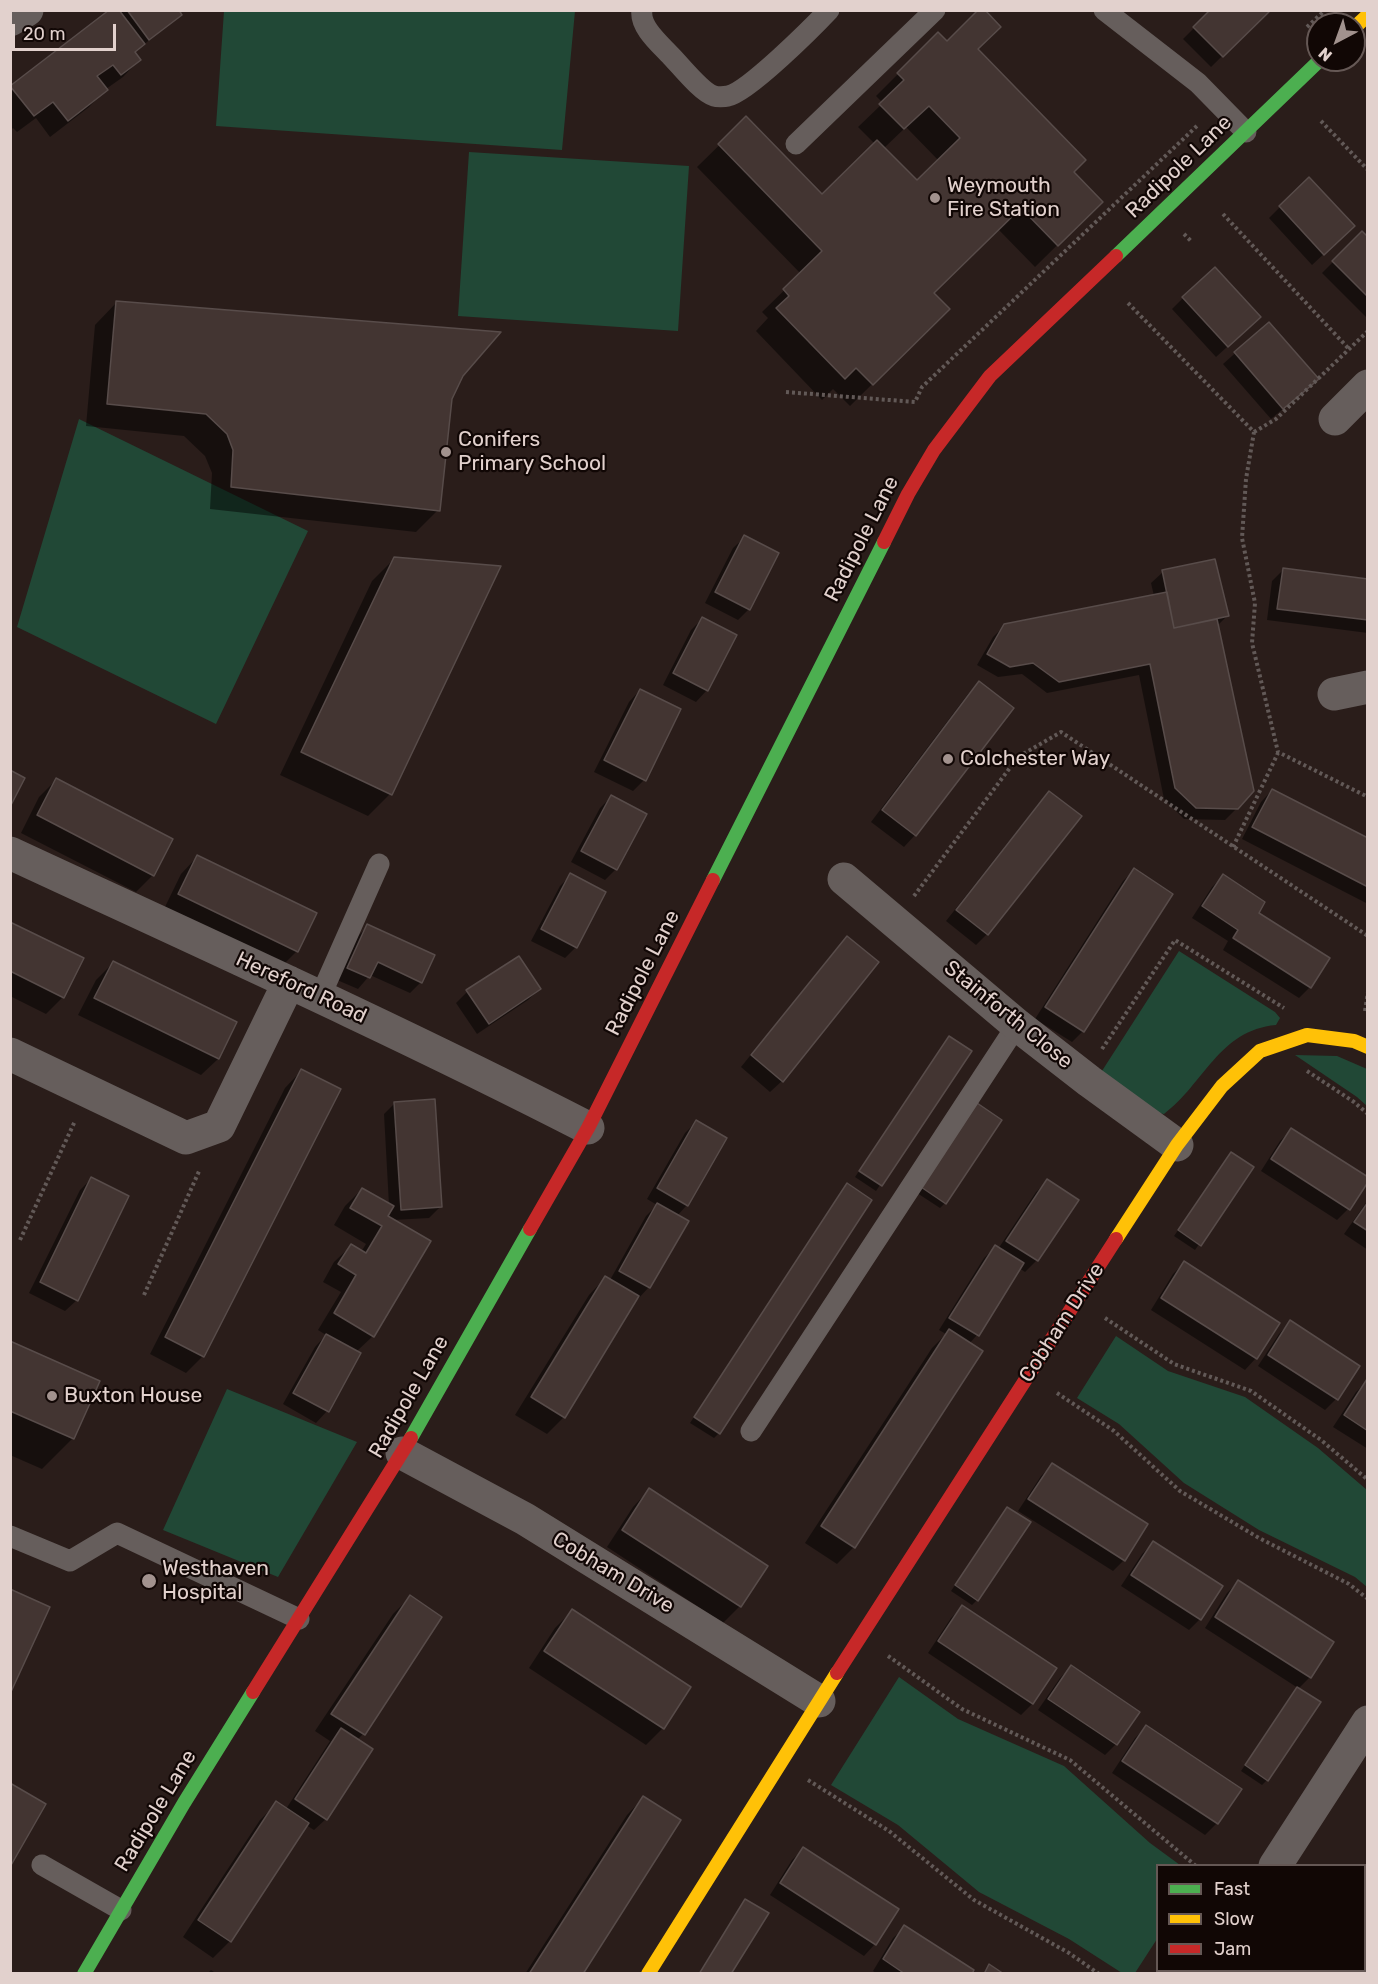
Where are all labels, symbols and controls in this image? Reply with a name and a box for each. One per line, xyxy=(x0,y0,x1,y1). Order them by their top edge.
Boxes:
scale bar xyxy=(15,12,118,50)
north arrow xyxy=(1306,12,1366,72)
text: 20 m xyxy=(23,23,65,45)
text: N xyxy=(1315,44,1336,65)
street label: Radipole Lane xyxy=(1121,110,1237,224)
place label: Weymouth Fire Station xyxy=(947,173,1060,223)
marker: Weymouth Fire Station xyxy=(928,191,942,205)
place label: Conifers Primary School xyxy=(458,427,606,477)
marker: Conifers Primary School xyxy=(439,445,453,459)
street label: Radipole Lane xyxy=(820,472,904,606)
place label: Colchester Way xyxy=(960,746,1110,772)
marker: Colchester Way xyxy=(941,752,955,766)
street label: Radipole Lane xyxy=(601,906,685,1040)
street label: Hereford Road xyxy=(232,947,370,1029)
street label: Stainforth Close xyxy=(939,955,1077,1075)
street label: Cobham Drive xyxy=(1014,1259,1110,1387)
street label: Radipole Lane xyxy=(364,1331,454,1463)
place label: Buxton House xyxy=(64,1383,202,1409)
marker: Buxton House xyxy=(45,1389,59,1403)
street label: Cobham Drive xyxy=(548,1527,678,1619)
place label: Westhaven Hospital xyxy=(162,1556,269,1606)
marker: Westhaven Hospital xyxy=(140,1572,158,1590)
street label: Radipole Lane xyxy=(110,1746,202,1876)
legend xyxy=(1156,1864,1366,1972)
text: Fast xyxy=(1214,1878,1250,1900)
text: Slow xyxy=(1214,1908,1254,1930)
text: Jam xyxy=(1214,1938,1251,1960)

